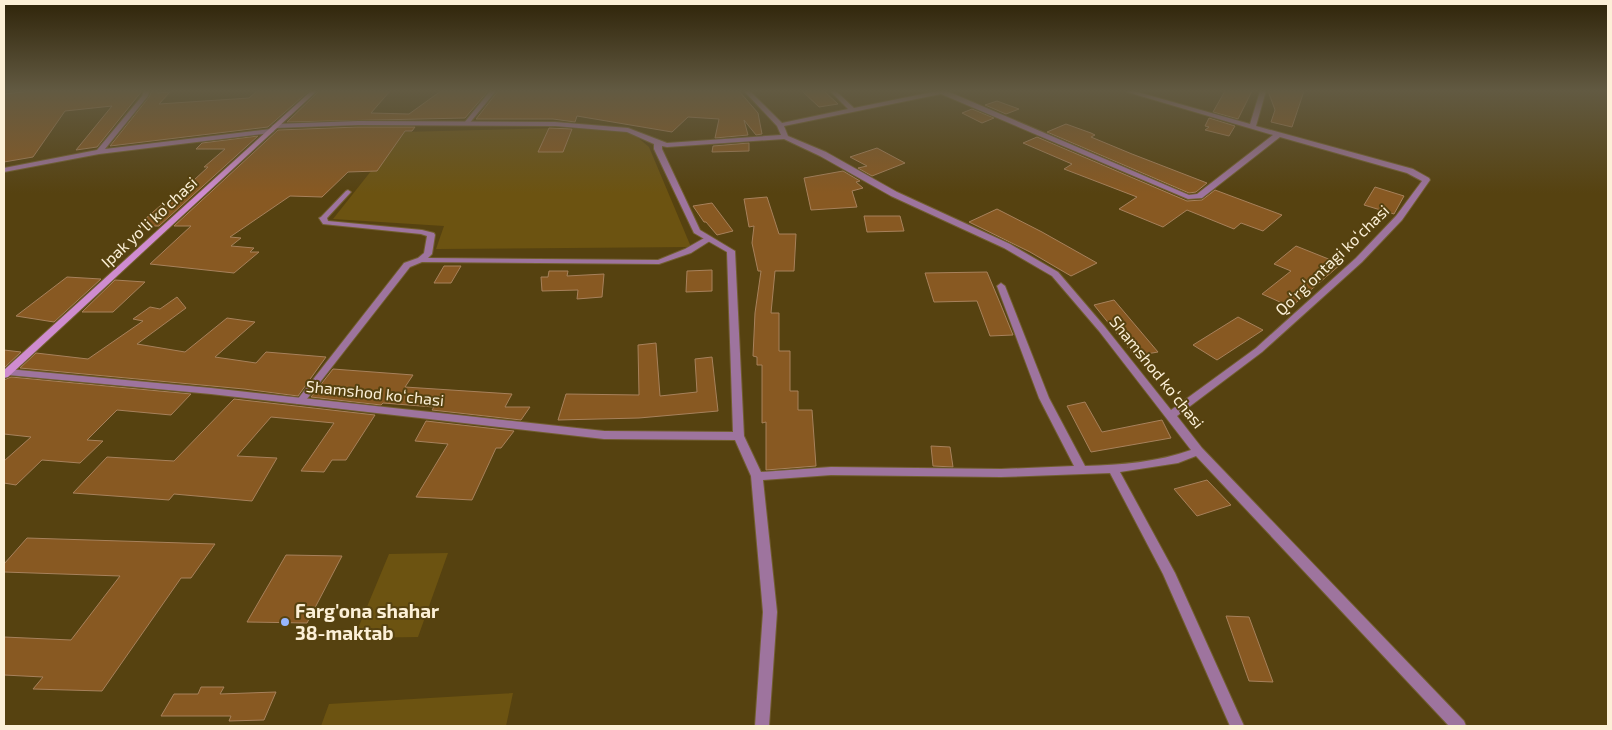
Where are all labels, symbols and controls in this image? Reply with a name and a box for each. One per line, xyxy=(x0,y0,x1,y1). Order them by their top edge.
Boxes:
street label: Ipak yo'li ko'chasi xyxy=(97,172,200,271)
street label: Qoʻrgʻontagi koʻchasi xyxy=(1271,200,1393,320)
street label: Shamshod koʻchasi xyxy=(1106,312,1208,432)
street label: Shamshod koʻchasi xyxy=(305,376,445,409)
place label: Farg'ona shahar 38-maktab xyxy=(295,599,439,644)
marker: Farg'ona shahar 38-maktab xyxy=(279,616,291,628)

